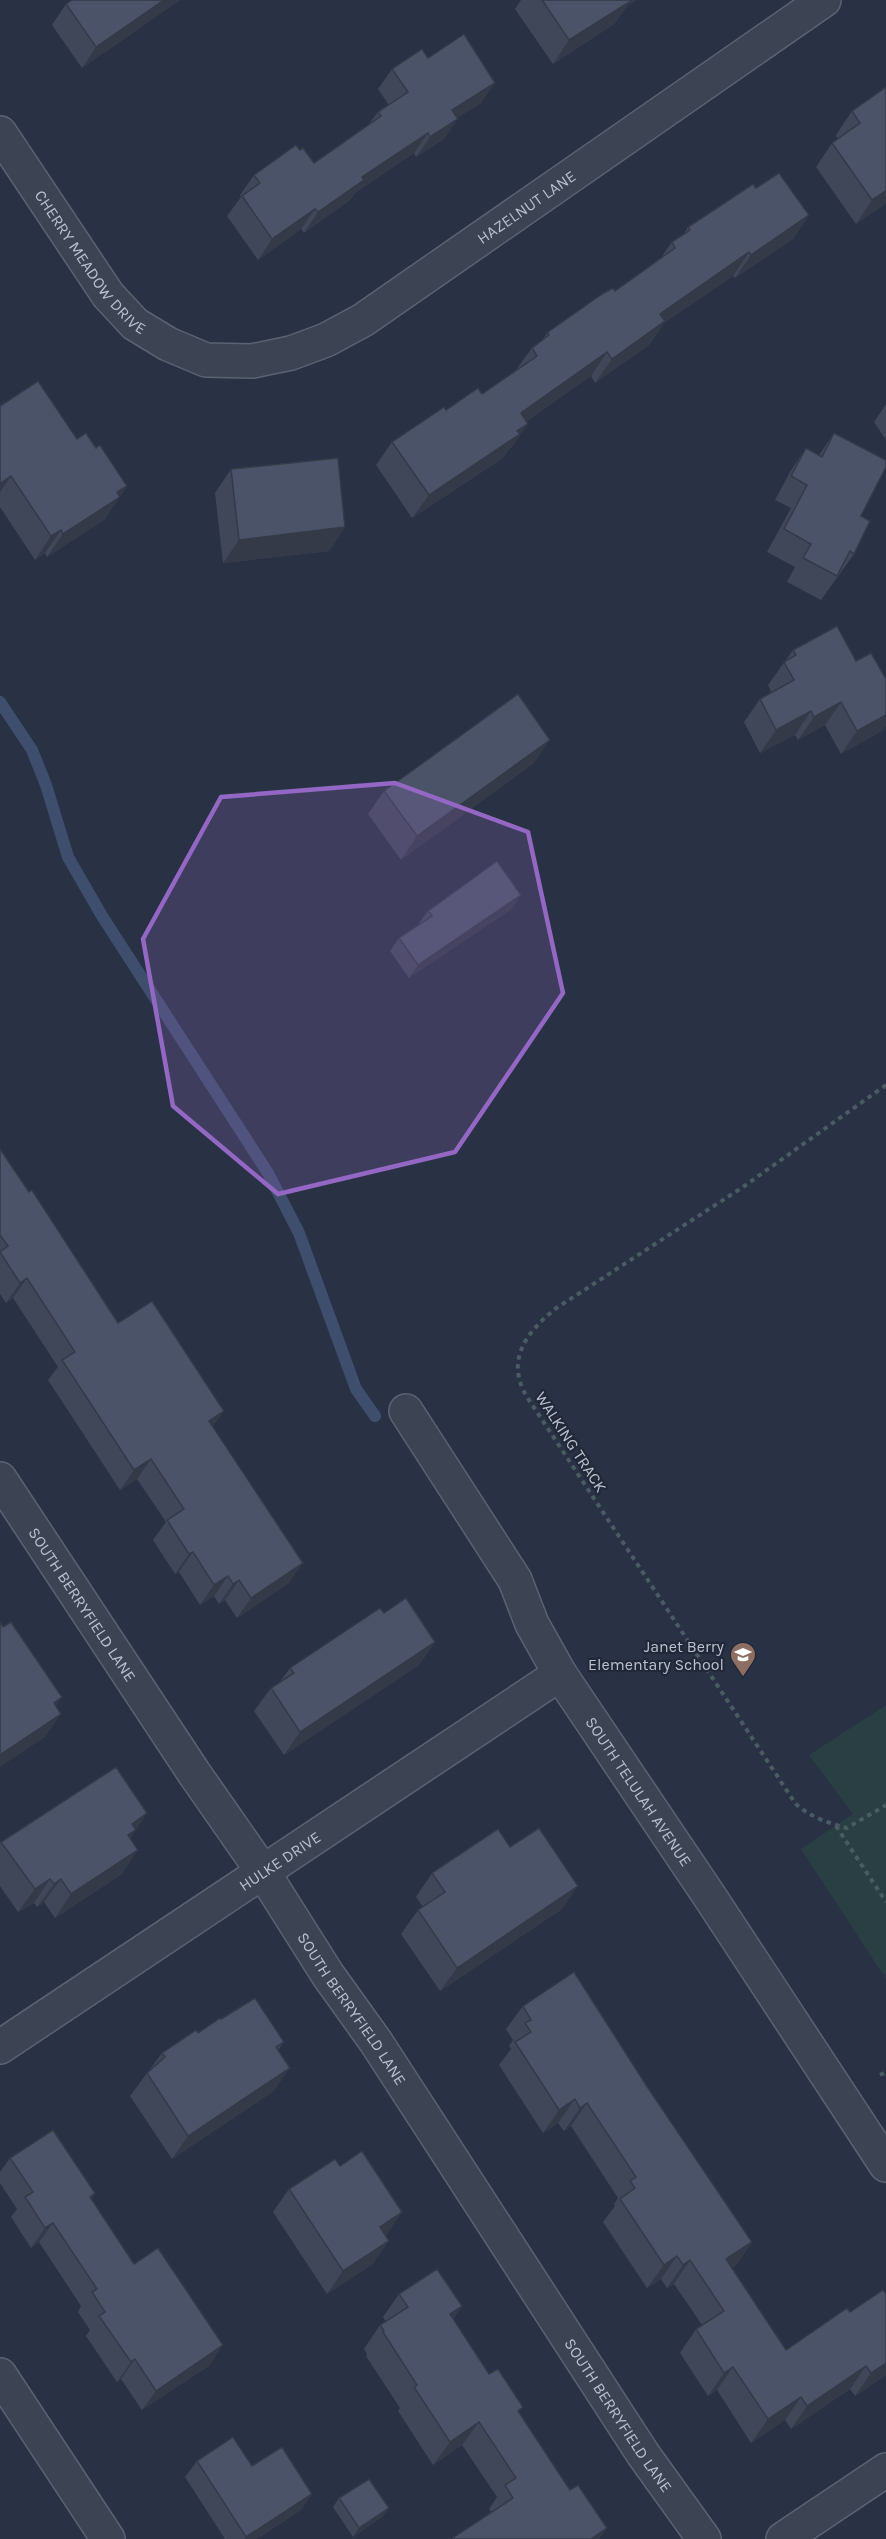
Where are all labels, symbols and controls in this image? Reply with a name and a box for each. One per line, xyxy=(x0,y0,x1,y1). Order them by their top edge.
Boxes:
street label: HAZELNUT LANE xyxy=(473,166,579,248)
street label: CHERRY MEADOW DRIVE xyxy=(31,186,150,338)
street label: WALKING TRACK xyxy=(531,1388,611,1496)
street label: SOUTH BERRYFIELD LANE xyxy=(25,1524,140,1685)
place label: Janet Berry Elementary School xyxy=(588,1637,725,1674)
school or university icon: Janet Berry Elementary School xyxy=(728,1640,758,1678)
street label: SOUTH TELULAH AVENUE xyxy=(582,1713,696,1870)
street label: HULKE DRIVE xyxy=(235,1827,324,1895)
street label: SOUTH BERRYFIELD LANE xyxy=(294,1928,411,2088)
street label: SOUTH BERRYFIELD LANE xyxy=(561,2334,677,2496)

